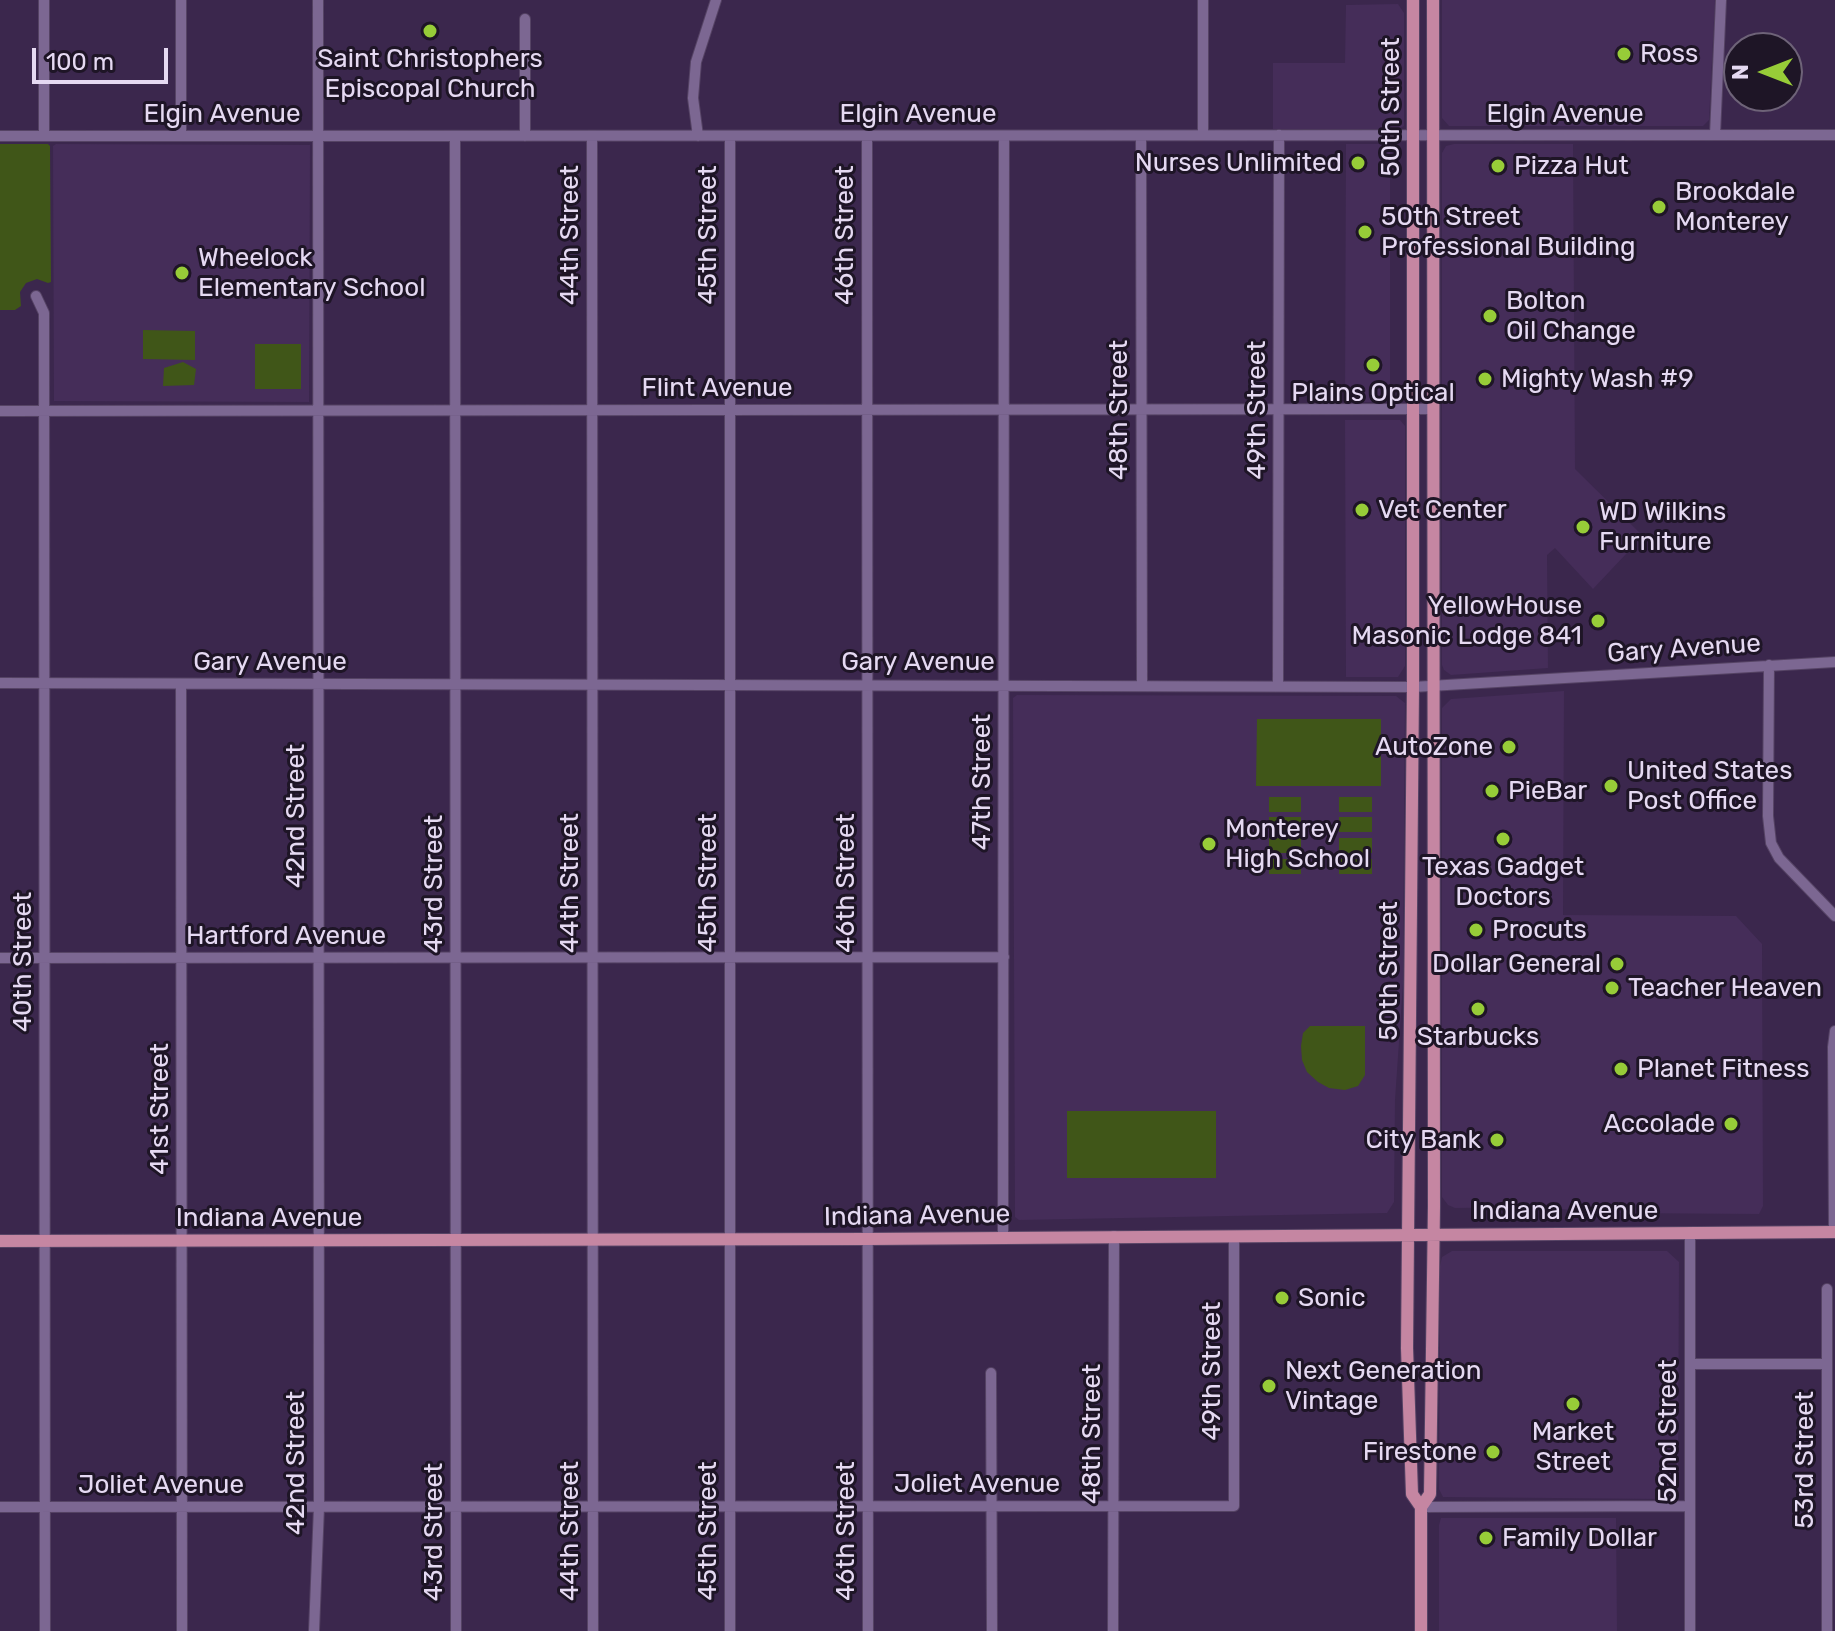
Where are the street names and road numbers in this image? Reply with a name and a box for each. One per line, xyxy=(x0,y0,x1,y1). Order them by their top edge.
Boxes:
street label: 50th Street xyxy=(1375,37,1407,177)
street label: Elgin Avenue xyxy=(143,98,301,130)
street label: Elgin Avenue xyxy=(839,98,997,130)
street label: Elgin Avenue xyxy=(1486,98,1644,130)
street label: 44th Street xyxy=(554,165,586,305)
street label: 45th Street xyxy=(692,165,724,305)
street label: 46th Street xyxy=(829,165,861,305)
street label: 48th Street xyxy=(1103,340,1135,480)
street label: 49th Street xyxy=(1241,341,1273,479)
street label: Flint Avenue xyxy=(642,372,792,404)
street label: Gary Avenue xyxy=(1606,628,1762,670)
street label: Gary Avenue xyxy=(193,646,347,678)
street label: Gary Avenue xyxy=(841,646,995,678)
street label: 47th Street xyxy=(966,714,998,850)
street label: 42nd Street xyxy=(280,744,312,888)
street label: 44th Street xyxy=(554,813,586,953)
street label: 45th Street xyxy=(692,813,724,953)
street label: 46th Street xyxy=(830,813,862,953)
street label: 43rd Street xyxy=(418,815,450,953)
street label: 40th Street xyxy=(7,892,39,1032)
street label: 50th Street xyxy=(1373,901,1405,1041)
street label: Hartford Avenue xyxy=(186,920,386,952)
street label: 41st Street xyxy=(144,1043,176,1175)
street label: Indiana Avenue xyxy=(1472,1195,1658,1227)
street label: Indiana Avenue xyxy=(823,1199,1011,1233)
street label: Indiana Avenue xyxy=(176,1202,362,1234)
street label: 49th Street xyxy=(1196,1302,1228,1440)
street label: 52nd Street xyxy=(1652,1359,1684,1503)
street label: 48th Street xyxy=(1076,1364,1108,1504)
street label: 42nd Street xyxy=(280,1391,312,1535)
street label: 53rd Street xyxy=(1789,1391,1821,1529)
street label: 44th Street xyxy=(554,1461,586,1601)
street label: 45th Street xyxy=(692,1461,724,1601)
street label: 46th Street xyxy=(830,1461,862,1601)
street label: 43rd Street xyxy=(418,1463,450,1601)
street label: Joliet Avenue xyxy=(894,1468,1060,1500)
street label: Joliet Avenue xyxy=(78,1469,244,1501)

